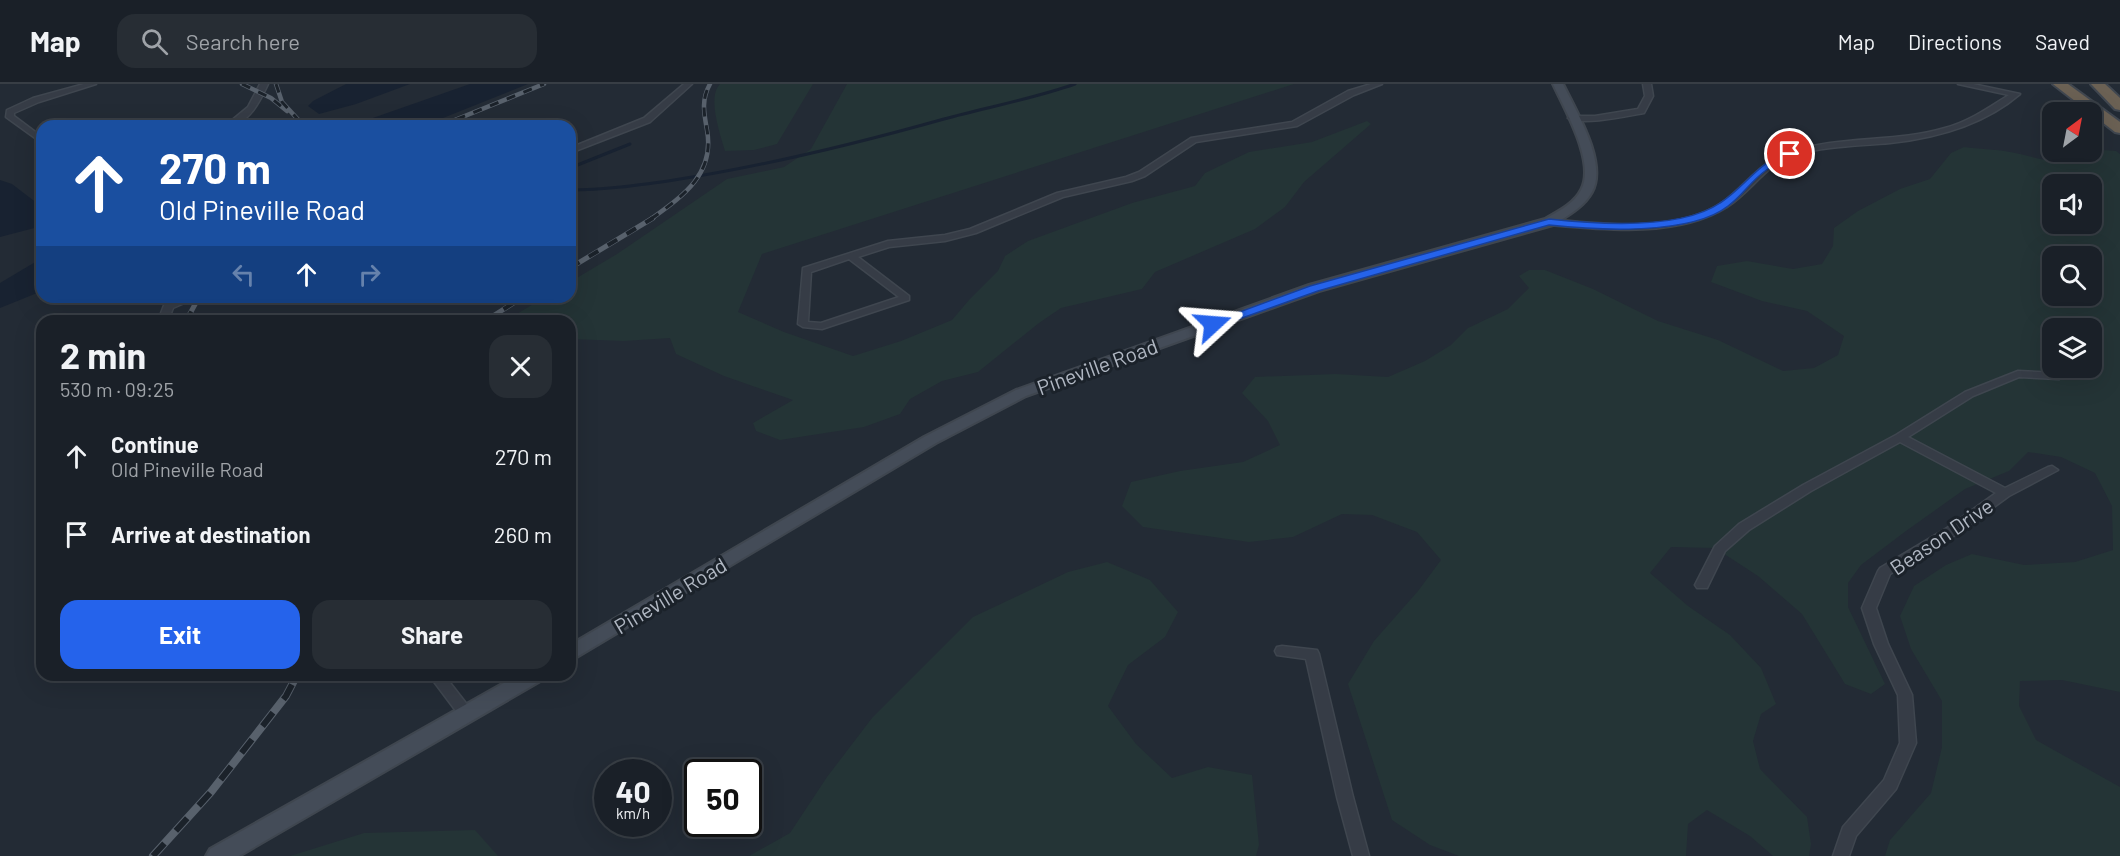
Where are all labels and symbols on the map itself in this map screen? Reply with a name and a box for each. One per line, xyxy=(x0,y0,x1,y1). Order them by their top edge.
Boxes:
north arrow xyxy=(2042,102,2102,162)
pin xyxy=(1764,128,1815,179)
position arrow xyxy=(1181,292,1245,356)
street label: Pineville Road xyxy=(1033,333,1161,399)
street label: Beason Drive xyxy=(1885,492,1997,580)
street label: Pineville Road xyxy=(609,552,731,638)
speed limit sign: 50 xyxy=(684,759,762,837)

